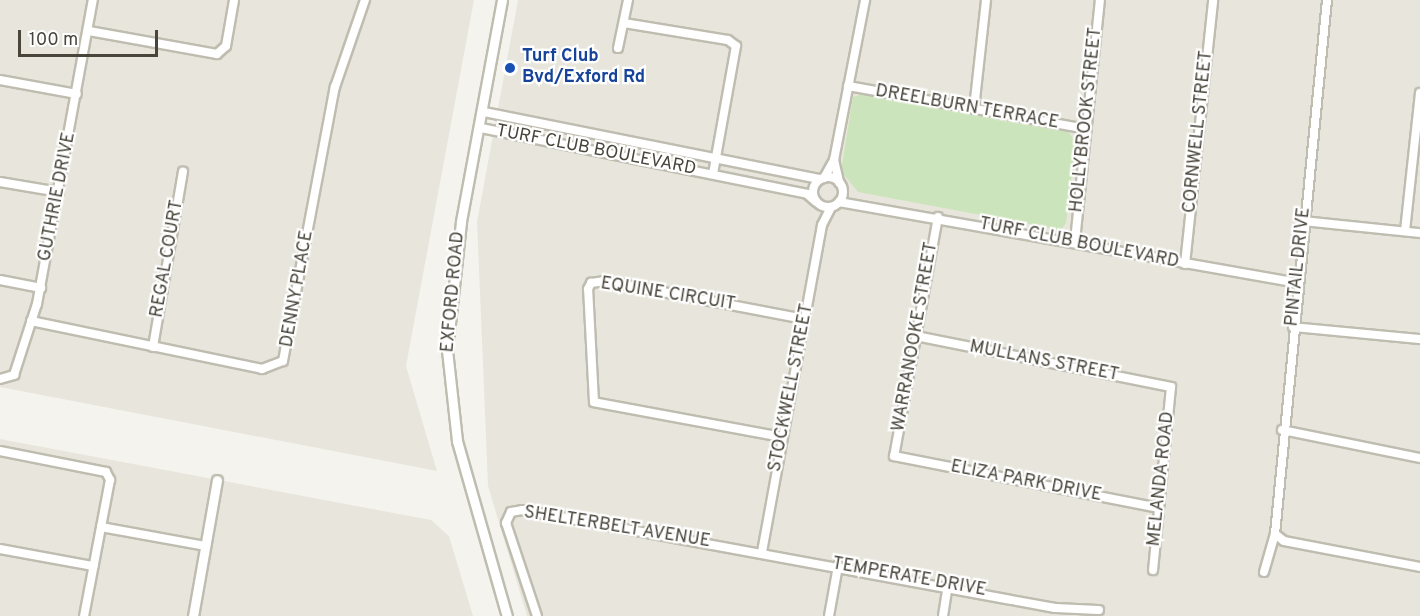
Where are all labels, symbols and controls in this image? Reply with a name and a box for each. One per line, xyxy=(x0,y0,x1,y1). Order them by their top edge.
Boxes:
scale bar xyxy=(21,18,160,56)
street label: HOLLYBROOK STREET xyxy=(1067,26,1107,214)
text: 100 m xyxy=(29,29,78,52)
place label: Turf Club Bvd/Exford Rd xyxy=(522,47,645,90)
street label: CORNWELL STREET xyxy=(1180,50,1218,214)
marker: Turf Club Bvd/Exford Rd xyxy=(503,61,517,75)
street label: DREELBURN TERRACE xyxy=(873,81,1061,135)
street label: TURF CLUB BOULEVARD xyxy=(494,121,698,181)
street label: GUTHRIE DRIVE xyxy=(35,131,81,263)
street label: REGAL COURT xyxy=(147,198,189,320)
street label: PINTAIL DRIVE xyxy=(1282,206,1316,328)
street label: TURF CLUB BOULEVARD xyxy=(977,214,1181,274)
street label: DENNY PLACE xyxy=(277,228,319,350)
street label: EXFORD ROAD xyxy=(438,231,470,353)
street label: WARRANOOKE STREET xyxy=(889,241,943,433)
street label: EQUINE CIRCUIT xyxy=(599,274,737,316)
street label: STOCKWELL STREET xyxy=(765,302,819,474)
street label: MULLANS STREET xyxy=(967,337,1121,387)
street label: MELANDA ROAD xyxy=(1144,410,1180,548)
street label: ELIZA PARK DRIVE xyxy=(948,457,1104,507)
street label: SHELTERBELT AVENUE xyxy=(521,502,713,554)
street label: TEMPERATE DRIVE xyxy=(830,554,988,602)

